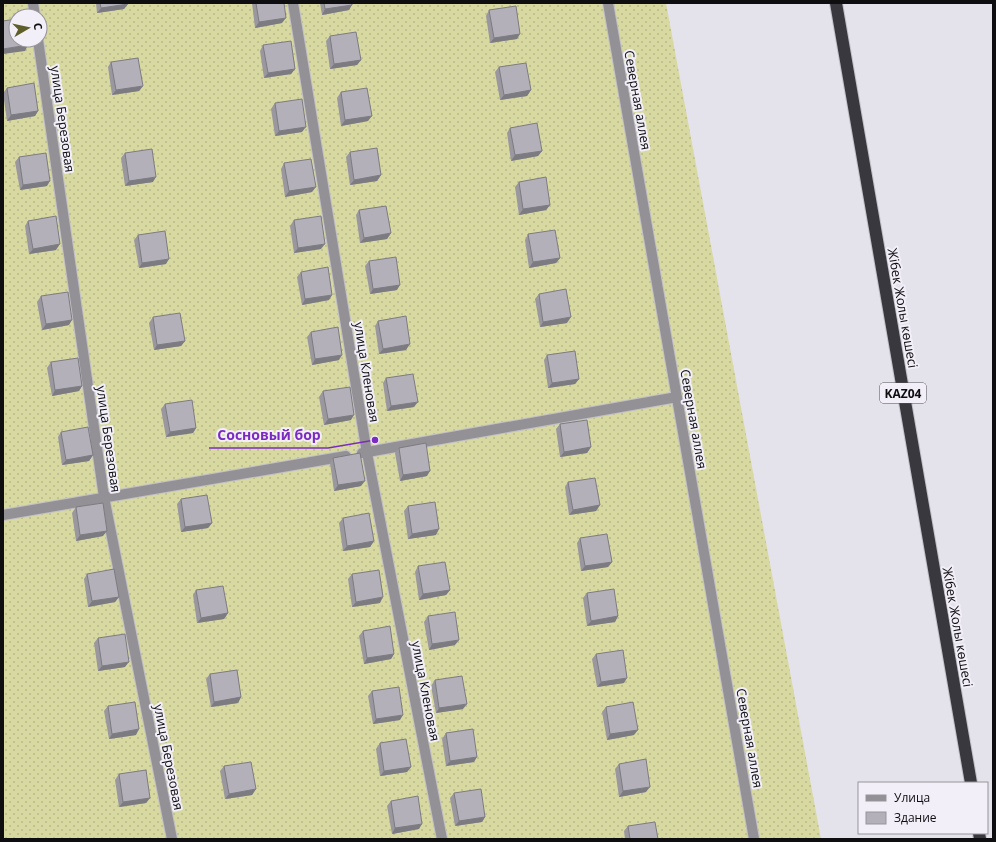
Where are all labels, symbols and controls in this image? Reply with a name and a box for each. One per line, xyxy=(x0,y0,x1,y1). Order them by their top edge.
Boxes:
north arrow xyxy=(8,8,48,48)
text: С xyxy=(30,22,46,31)
street label: Северная аллея xyxy=(620,49,656,151)
street label: улица Березовая xyxy=(47,65,79,173)
street label: Жібек Жолы көшесі xyxy=(884,246,922,370)
street label: улица Кленовая xyxy=(350,320,384,424)
street label: Северная аллея xyxy=(676,368,712,470)
road number: KАZ04 xyxy=(880,383,926,403)
street label: улица Березовая xyxy=(93,385,125,493)
callout: Сосновый бор xyxy=(209,422,328,448)
text: Сосновый бор xyxy=(217,425,321,444)
street label: Жібек Жолы көшесі xyxy=(939,565,977,689)
street label: улица Кленовая xyxy=(407,639,445,743)
street label: Северная аллея xyxy=(732,687,768,789)
street label: улица Березовая xyxy=(150,703,188,811)
legend xyxy=(858,782,988,834)
text: Улица xyxy=(894,789,930,806)
text: Здание xyxy=(894,809,937,826)

